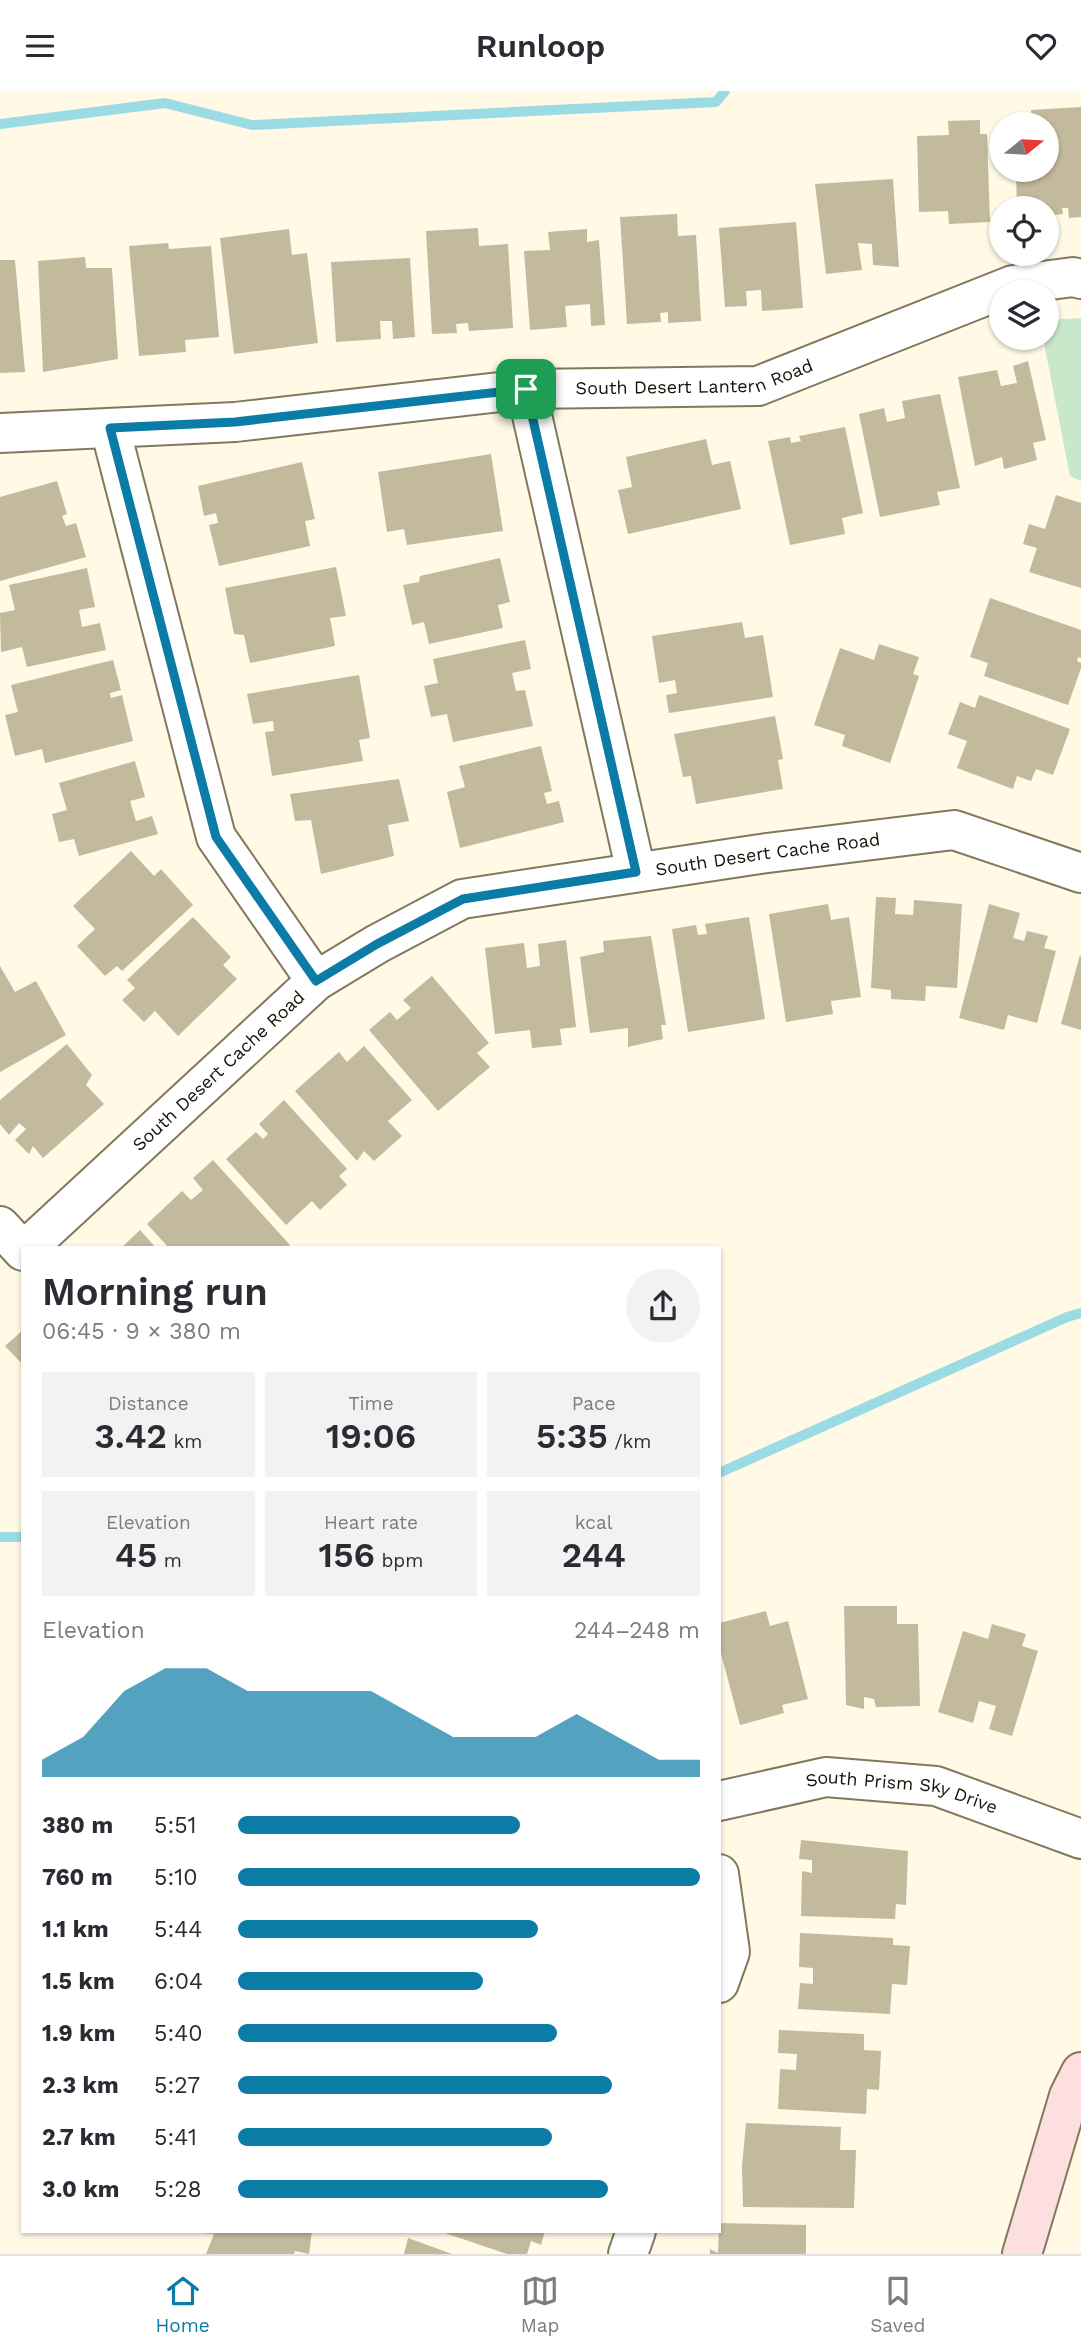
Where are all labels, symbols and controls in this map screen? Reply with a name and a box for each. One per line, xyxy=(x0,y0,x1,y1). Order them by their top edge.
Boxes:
icon: menu xyxy=(21,27,59,65)
text: Runloop xyxy=(476,27,605,65)
icon: heart xyxy=(1022,27,1060,65)
north arrow xyxy=(989,112,1059,182)
map controls xyxy=(989,112,1059,350)
button: locate xyxy=(989,196,1059,266)
button: layers xyxy=(989,280,1059,350)
street label: South Desert Lantern Road xyxy=(575,354,816,398)
pin xyxy=(496,359,556,419)
icon: arrive xyxy=(507,370,545,408)
street label: South Desert Cache Road xyxy=(654,828,881,880)
street label: South Desert Cache Road xyxy=(128,986,309,1155)
button: share xyxy=(626,1269,700,1343)
text: Morning run xyxy=(42,1270,268,1314)
text: 06:45 · 9 × 380 m xyxy=(42,1318,241,1345)
text: Distance xyxy=(108,1392,189,1415)
text: Time xyxy=(348,1392,394,1415)
text: Pace xyxy=(572,1392,616,1415)
text: 3.42 xyxy=(94,1415,167,1457)
text: 19:06 xyxy=(326,1415,416,1457)
text: 5:35 xyxy=(536,1415,608,1457)
text: km xyxy=(167,1430,202,1453)
text: /km xyxy=(608,1430,651,1453)
text: Elevation xyxy=(106,1511,191,1534)
text: Heart rate xyxy=(324,1511,418,1534)
text: kcal xyxy=(575,1511,612,1534)
text: 45 xyxy=(115,1534,157,1576)
text: 156 xyxy=(319,1534,375,1576)
text: 244 xyxy=(561,1534,626,1576)
text: m xyxy=(157,1549,182,1572)
text: bpm xyxy=(375,1549,423,1572)
text: Elevation xyxy=(42,1617,145,1644)
text: 244–248 m xyxy=(574,1617,700,1644)
street label: South Prism Sky Drive xyxy=(804,1766,1001,1818)
text: 380 m xyxy=(42,1812,113,1839)
text: 5:51 xyxy=(154,1812,197,1839)
text: 760 m xyxy=(42,1864,113,1891)
text: 5:10 xyxy=(154,1864,197,1891)
text: 1.1 km xyxy=(42,1916,109,1943)
text: 5:44 xyxy=(154,1916,202,1943)
text: 1.5 km xyxy=(42,1968,115,1995)
text: 6:04 xyxy=(154,1968,203,1995)
text: 1.9 km xyxy=(42,2020,115,2047)
text: 5:40 xyxy=(154,2020,203,2047)
text: 2.3 km xyxy=(42,2072,119,2099)
text: 5:27 xyxy=(154,2072,200,2099)
text: 2.7 km xyxy=(42,2124,116,2151)
text: 5:41 xyxy=(154,2124,197,2151)
text: 3.0 km xyxy=(42,2176,119,2203)
text: 5:28 xyxy=(154,2176,202,2203)
tab: Home xyxy=(155,2272,210,2337)
tab: Map xyxy=(521,2272,559,2337)
tab: Saved xyxy=(870,2272,926,2337)

